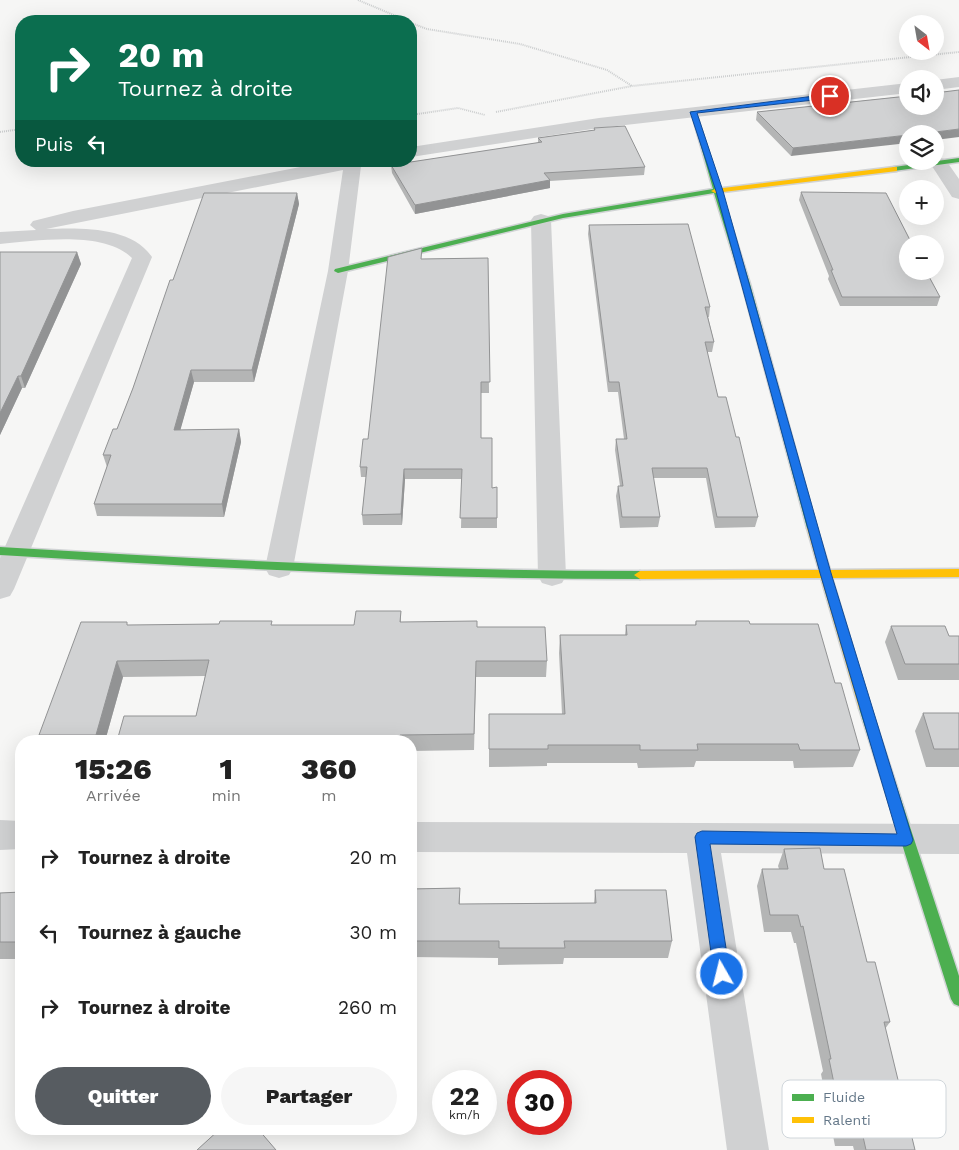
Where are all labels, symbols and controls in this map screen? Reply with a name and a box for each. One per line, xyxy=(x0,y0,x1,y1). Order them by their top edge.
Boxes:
north arrow xyxy=(899,15,944,60)
map controls xyxy=(899,15,944,280)
text: 20 m xyxy=(118,34,204,76)
icon: right xyxy=(35,35,100,100)
button: sound xyxy=(899,70,944,115)
pin xyxy=(809,75,851,117)
text: Tournez à droite xyxy=(118,76,293,101)
icon: arrive xyxy=(816,82,844,110)
button: layers xyxy=(899,125,944,170)
icon: left xyxy=(83,130,111,158)
text: Puis xyxy=(35,133,73,156)
button: + xyxy=(899,180,944,225)
button: − xyxy=(899,235,944,280)
text: 15:26 xyxy=(75,751,152,786)
text: 1 xyxy=(220,751,233,786)
text: 360 xyxy=(301,751,357,786)
text: Arrivée xyxy=(86,786,141,805)
text: min xyxy=(212,786,241,805)
text: m xyxy=(321,786,337,805)
icon: right xyxy=(35,844,63,872)
text: Tournez à droite xyxy=(78,846,230,869)
text: 20 m xyxy=(350,846,397,869)
icon: left xyxy=(35,919,63,947)
text: Tournez à gauche xyxy=(78,921,241,944)
text: 30 m xyxy=(350,921,397,944)
position arrow xyxy=(695,947,747,999)
icon: right xyxy=(35,994,63,1022)
text: Tournez à droite xyxy=(78,996,230,1019)
text: 260 m xyxy=(338,996,397,1019)
button: Quitter xyxy=(35,1067,211,1125)
button: Partager xyxy=(221,1067,397,1125)
speed limit sign: 30 xyxy=(507,1070,572,1135)
legend xyxy=(782,1080,946,1138)
text: 22 xyxy=(450,1082,479,1111)
text: Fluide xyxy=(823,1089,865,1105)
text: km/h xyxy=(449,1108,480,1122)
text: Ralenti xyxy=(823,1112,871,1128)

